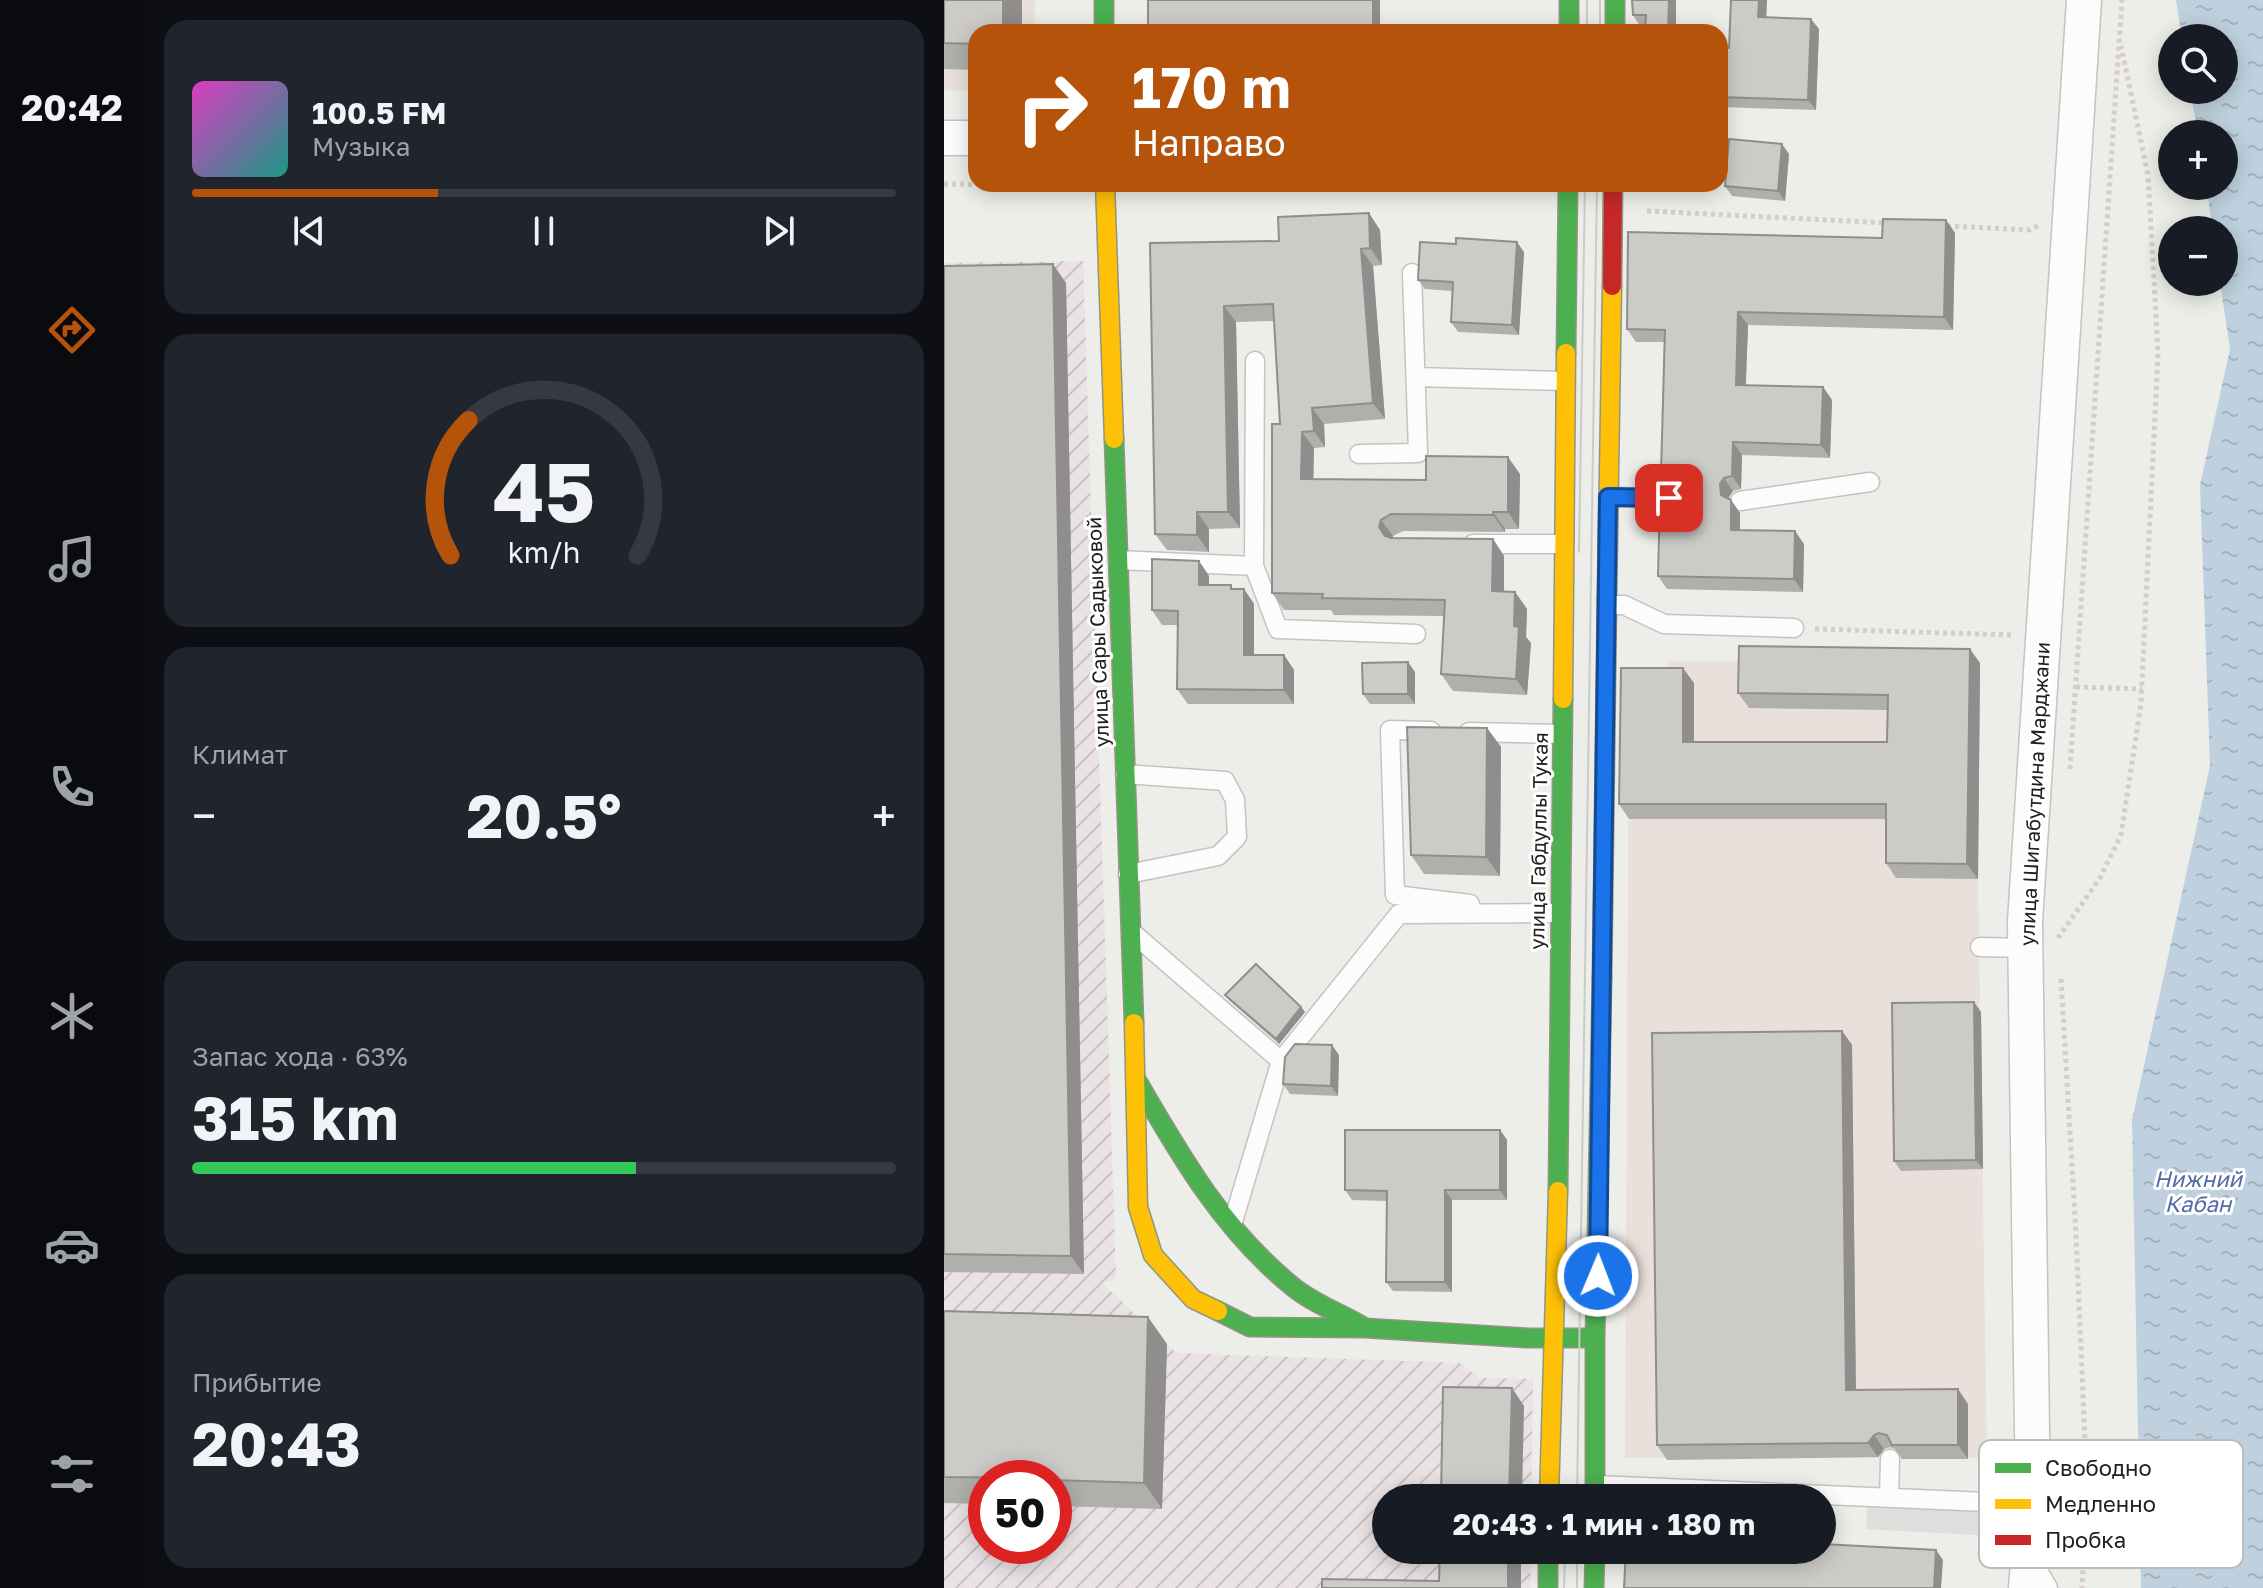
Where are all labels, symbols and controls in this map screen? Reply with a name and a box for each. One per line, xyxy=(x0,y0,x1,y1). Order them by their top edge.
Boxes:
map controls xyxy=(2158,24,2238,296)
button: search xyxy=(2158,24,2238,104)
text: 170 m xyxy=(1132,53,1291,120)
icon: right xyxy=(1000,56,1104,160)
text: 20:42 xyxy=(21,86,123,129)
text: 100.5 FM xyxy=(312,95,446,131)
button: + xyxy=(2158,120,2238,200)
text: Направо xyxy=(1132,121,1286,164)
text: Музыка xyxy=(312,131,410,162)
icon: previous xyxy=(287,209,331,253)
icon: pause xyxy=(522,209,566,253)
icon: next xyxy=(757,209,801,253)
button: − xyxy=(2158,216,2238,296)
icon: directions xyxy=(44,302,100,358)
text: 45 xyxy=(493,440,595,540)
pin xyxy=(1635,464,1703,532)
icon: arrive xyxy=(1647,476,1691,520)
street label: улица Сары Садыковой xyxy=(1081,516,1113,748)
icon: music xyxy=(44,531,100,587)
text: km/h xyxy=(508,536,580,570)
street label: улица Шигабутдина Марджани xyxy=(2014,641,2054,947)
street label: улица Габдуллы Тукая xyxy=(1524,732,1552,950)
text: Климат xyxy=(192,739,288,770)
icon: phone xyxy=(44,759,100,815)
text: 20.5° xyxy=(467,779,621,851)
text: − xyxy=(192,789,216,842)
text: + xyxy=(872,789,896,842)
icon: climate xyxy=(44,988,100,1044)
text: Запас хода · 63% xyxy=(192,1041,408,1072)
text: 315 km xyxy=(192,1081,398,1153)
water label: Нижний Кабан xyxy=(2154,1165,2244,1217)
icon: car xyxy=(44,1217,100,1273)
position arrow xyxy=(1556,1234,1640,1318)
text: Прибытие xyxy=(192,1367,321,1398)
text: 20:43 xyxy=(192,1407,361,1479)
legend xyxy=(1979,1440,2243,1568)
icon: filters xyxy=(44,1446,100,1502)
text: Свободно xyxy=(2045,1454,2152,1481)
speed limit sign: 50 xyxy=(968,1460,1072,1564)
text: Медленно xyxy=(2045,1490,2156,1517)
text: 20:43 · 1 мин · 180 m xyxy=(1453,1506,1755,1542)
text: Пробка xyxy=(2045,1526,2126,1553)

